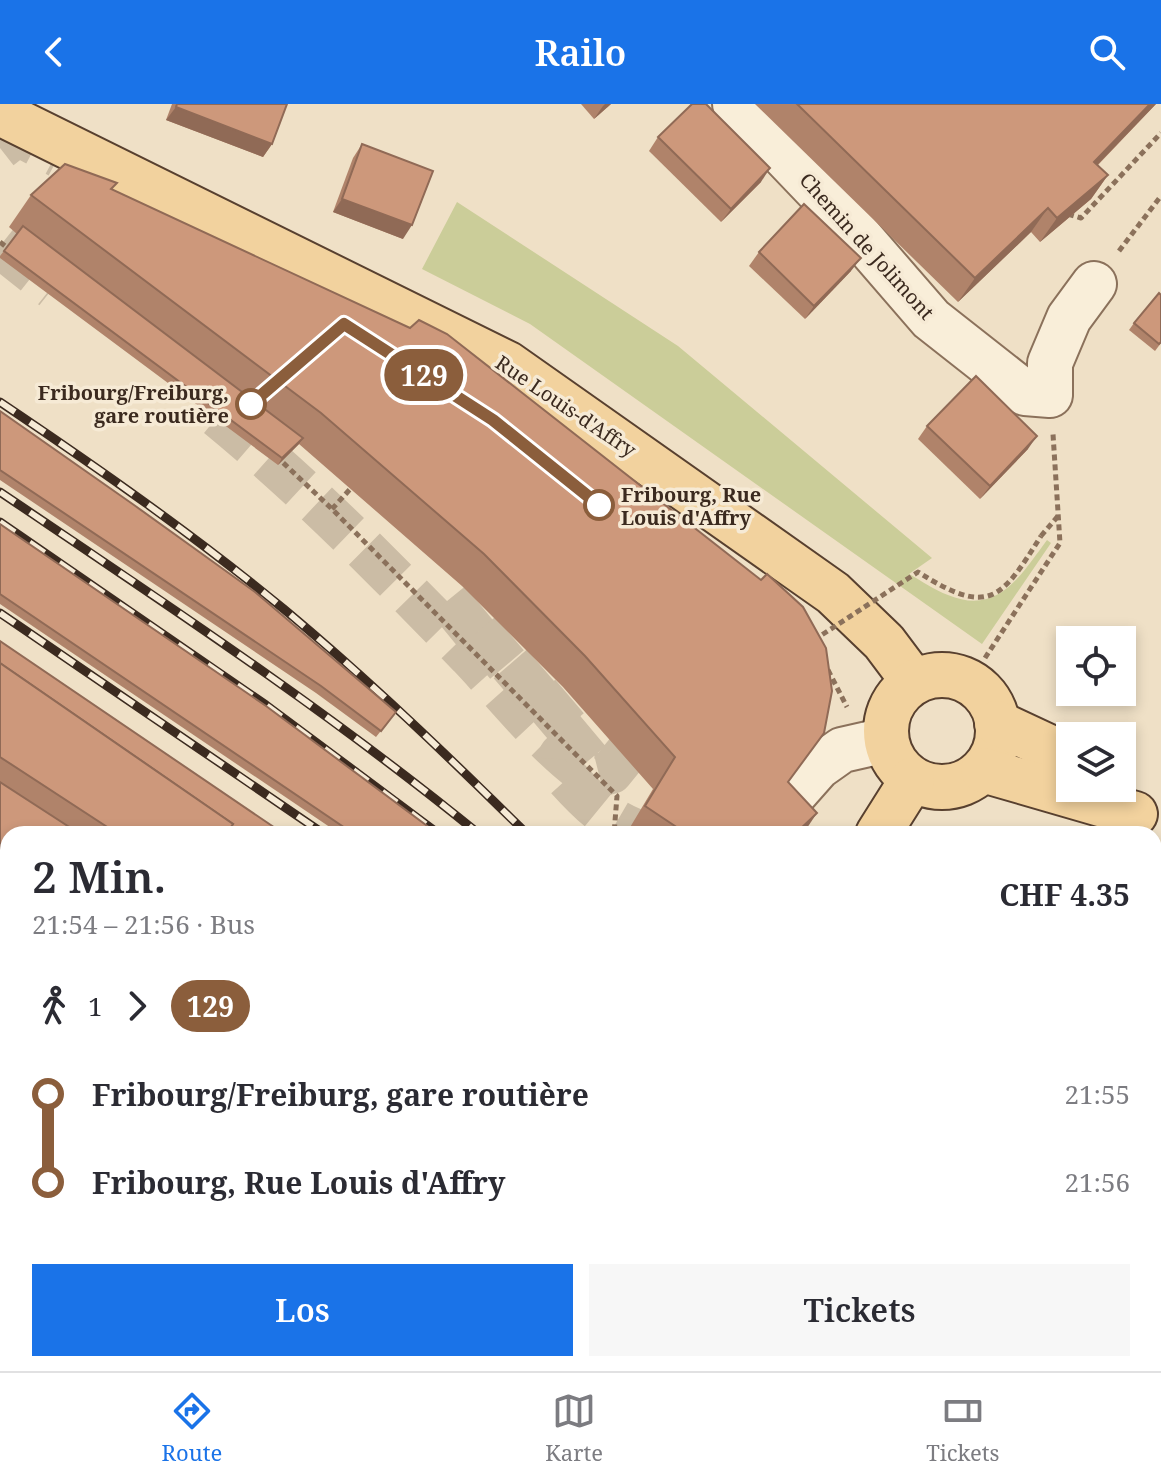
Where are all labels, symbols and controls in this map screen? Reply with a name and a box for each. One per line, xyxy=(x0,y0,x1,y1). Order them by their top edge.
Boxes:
text: Railo xyxy=(535,28,626,77)
icon: back xyxy=(32,30,76,74)
icon: search xyxy=(1085,30,1129,74)
street label: Chemin de Jolimont xyxy=(794,167,940,325)
line badge: 129 xyxy=(378,349,470,401)
street label: Rue Louis-d'Affry xyxy=(490,349,642,463)
text: 129 xyxy=(400,356,448,394)
place label: Fribourg/Freiburg, gare routière xyxy=(38,379,229,429)
marker: Fribourg/Freiburg, gare routière xyxy=(236,389,266,419)
place label: Fribourg, Rue Louis d'Affry xyxy=(621,481,761,531)
marker: Fribourg, Rue Louis d'Affry xyxy=(584,490,614,520)
map controls xyxy=(1056,626,1136,802)
button: locate xyxy=(1056,626,1136,706)
button: layers xyxy=(1056,722,1136,802)
text: 2 Min. xyxy=(32,846,166,906)
text: CHF 4.35 xyxy=(999,874,1130,915)
text: 21:54 – 21:56 · Bus xyxy=(32,906,255,942)
icon: walk xyxy=(32,984,76,1028)
icon: forward xyxy=(115,984,159,1028)
text: 129 xyxy=(187,987,234,1025)
text: 1 xyxy=(88,988,103,1024)
text: Fribourg/Freiburg, gare routière xyxy=(92,1074,589,1115)
text: 21:55 xyxy=(1064,1076,1130,1112)
text: Fribourg, Rue Louis d'Affry xyxy=(92,1162,505,1203)
text: 21:56 xyxy=(1064,1164,1130,1200)
button: Los xyxy=(32,1264,573,1356)
button: Tickets xyxy=(589,1264,1130,1356)
tab: Route xyxy=(162,1389,222,1467)
tab: Karte xyxy=(545,1389,603,1467)
tab: Tickets xyxy=(926,1389,999,1467)

